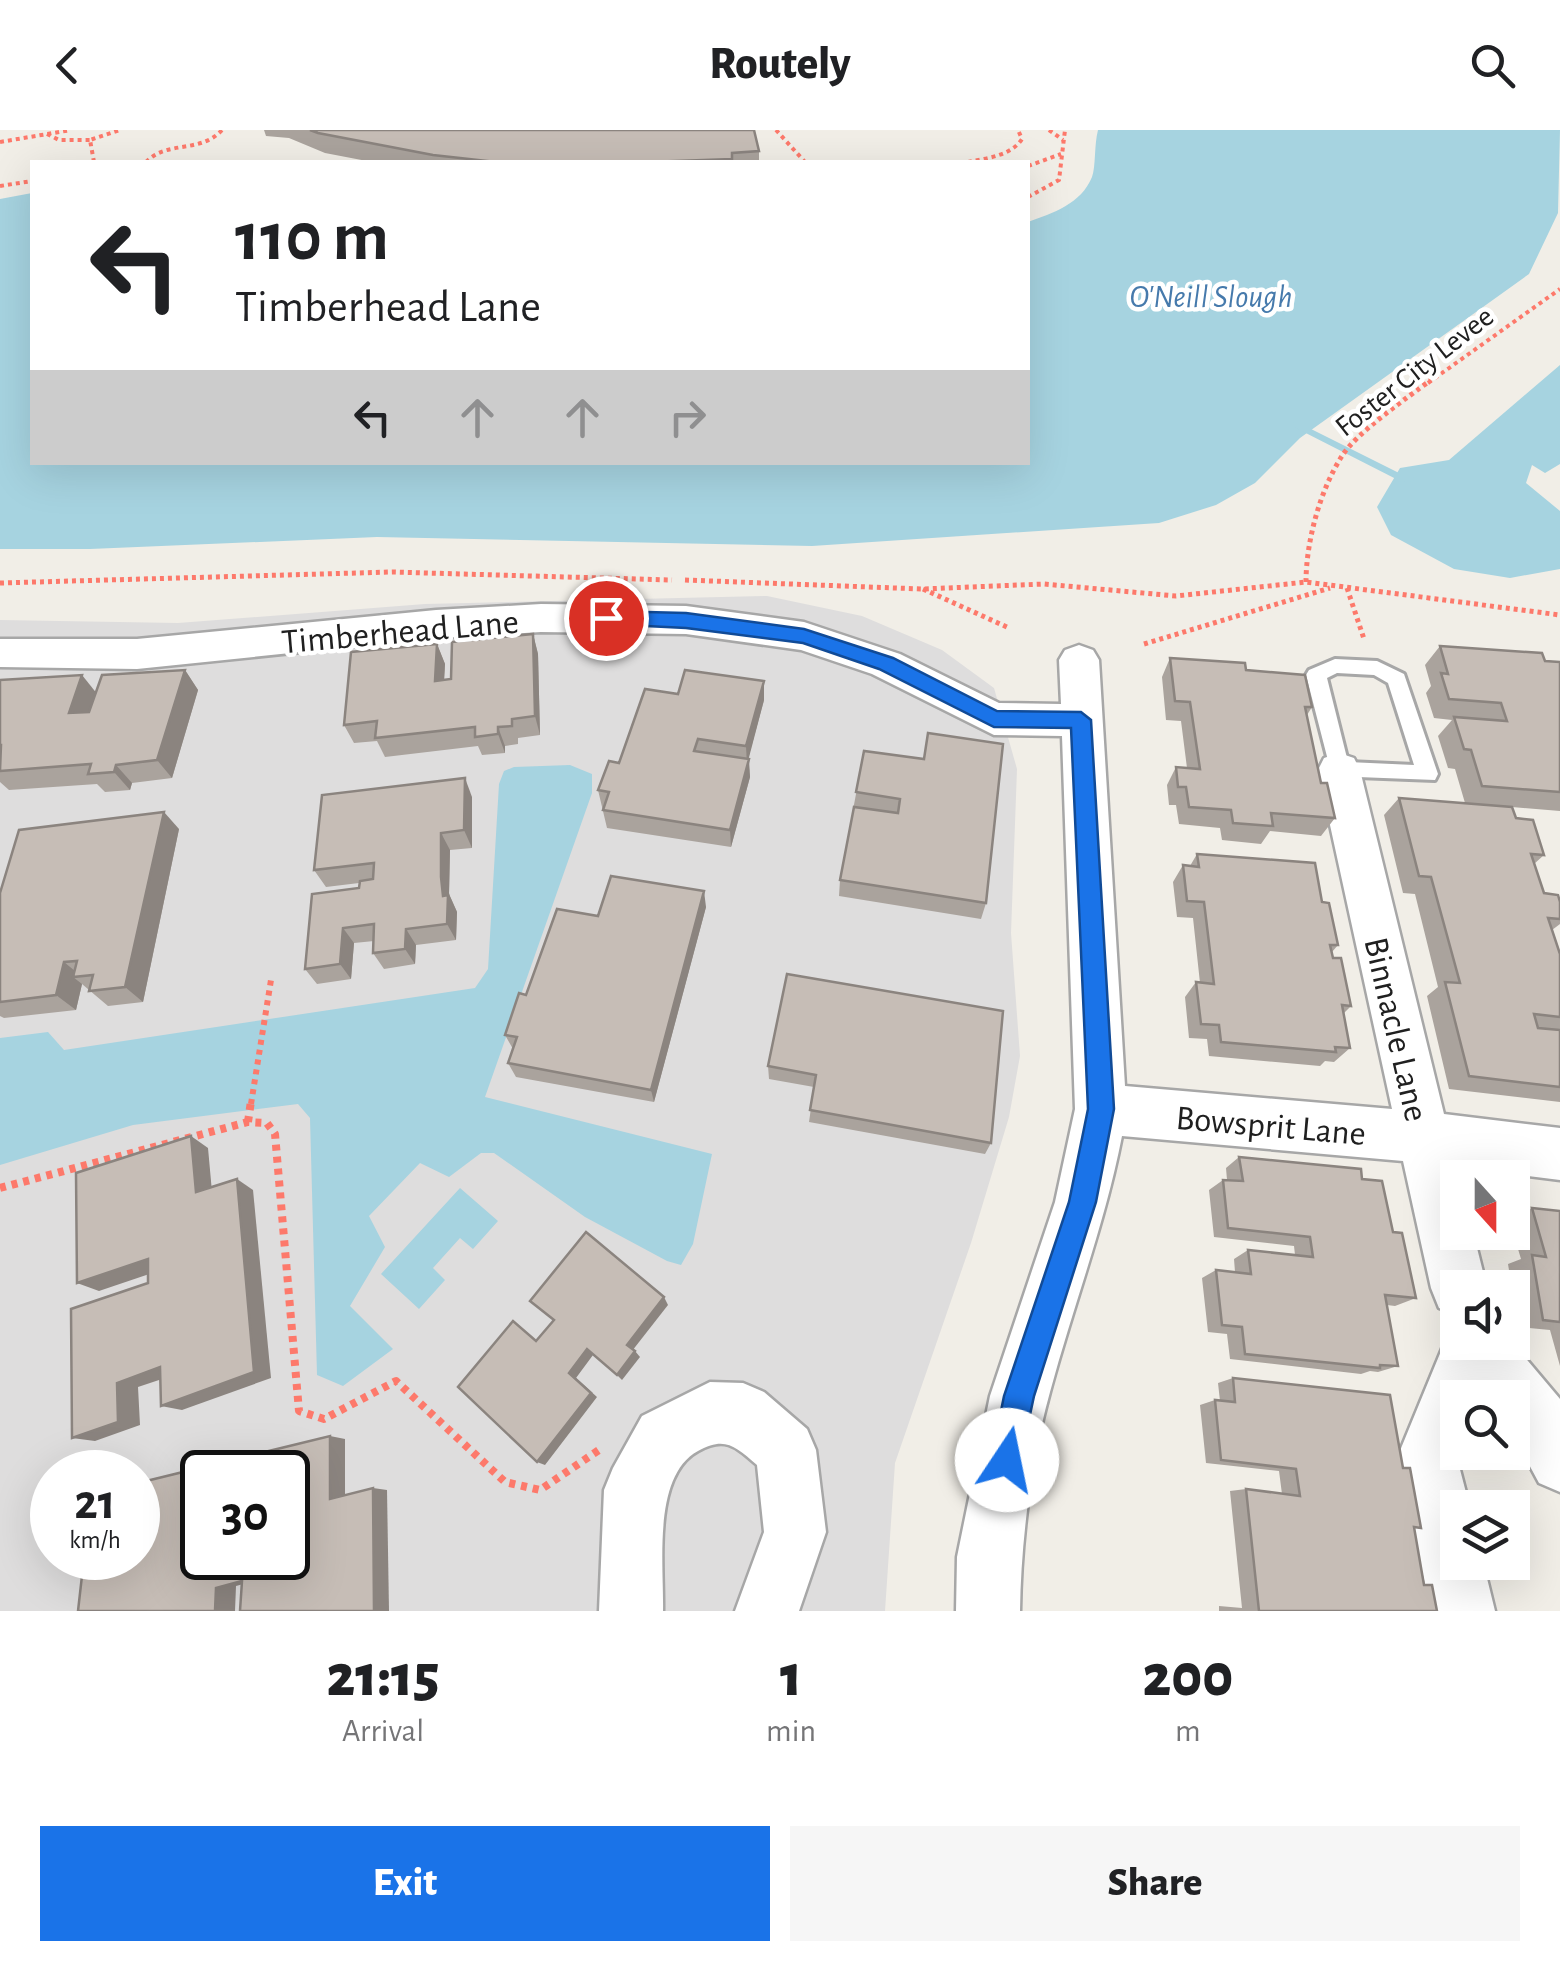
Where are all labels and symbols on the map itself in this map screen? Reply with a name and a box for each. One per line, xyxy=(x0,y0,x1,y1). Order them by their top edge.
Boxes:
water label: O'Neill Slough xyxy=(1129,281,1293,313)
street label: Foster City Levee xyxy=(1330,301,1499,443)
pin xyxy=(564,576,649,661)
street label: Timberhead Lane xyxy=(280,605,520,660)
street label: Binnacle Lane xyxy=(1357,934,1434,1125)
street label: Bowsprit Lane xyxy=(1174,1101,1367,1152)
north arrow xyxy=(1440,1160,1530,1250)
position arrow xyxy=(955,1408,1059,1512)
speed limit sign: 30 xyxy=(180,1450,310,1580)

